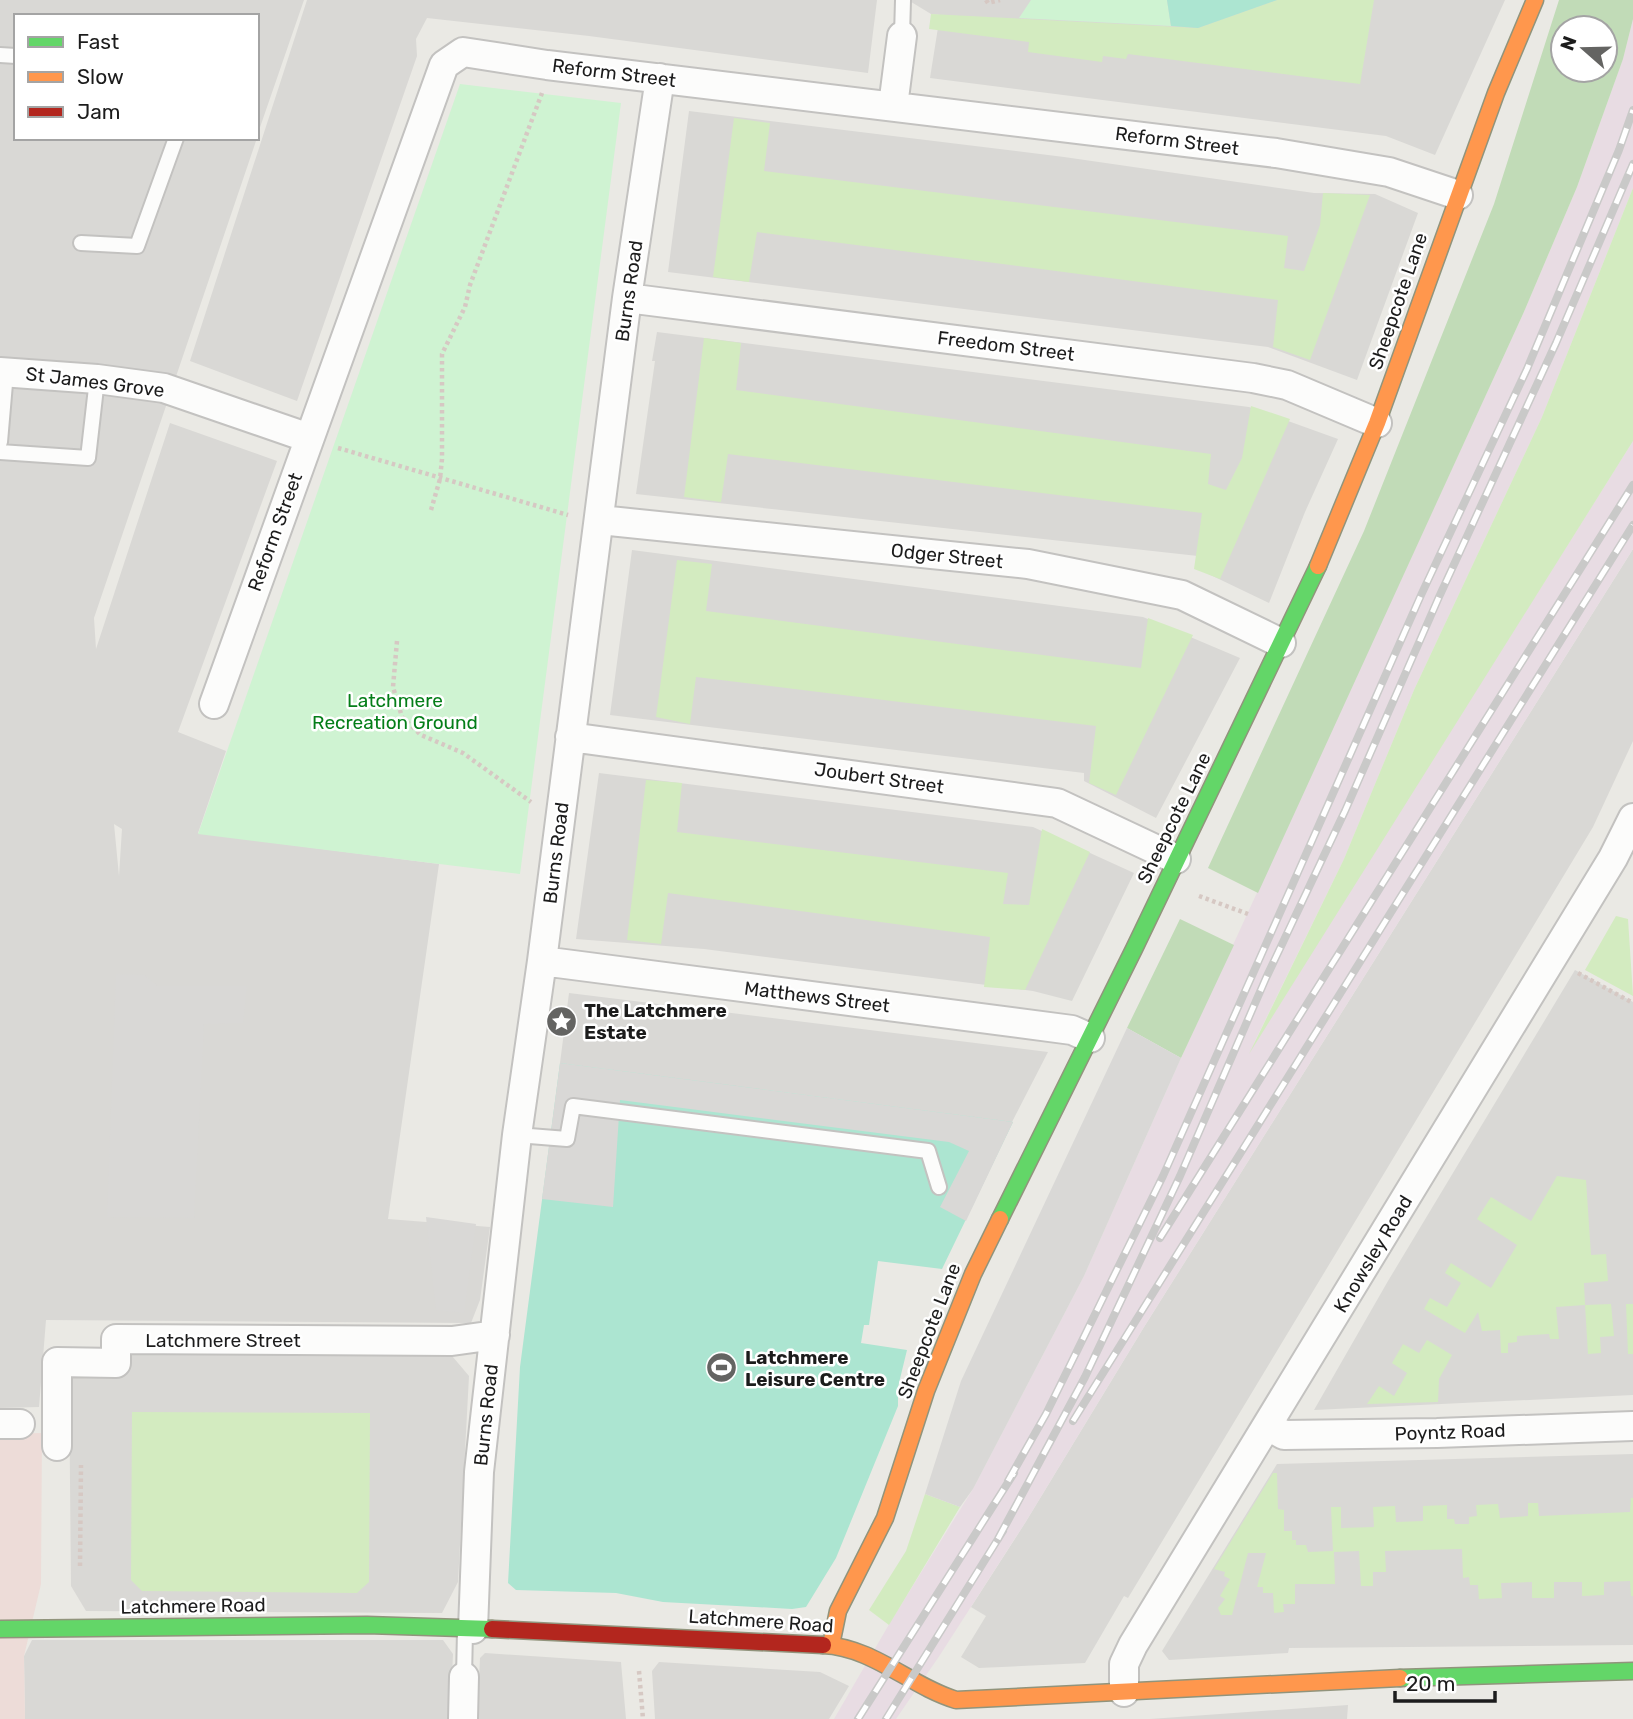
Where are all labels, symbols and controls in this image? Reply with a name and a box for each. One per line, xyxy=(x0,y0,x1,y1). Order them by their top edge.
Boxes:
legend xyxy=(14,14,259,140)
north arrow xyxy=(1549,14,1619,84)
text: Fast xyxy=(77,29,119,54)
text: N xyxy=(1555,33,1582,54)
street label: Reform Street xyxy=(551,54,678,92)
text: Slow xyxy=(77,64,124,89)
text: Jam xyxy=(77,99,121,124)
street label: Reform Street xyxy=(1114,122,1241,160)
street label: Sheepcote Lane xyxy=(1364,229,1432,373)
street label: Burns Road xyxy=(610,239,648,343)
street label: Freedom Street xyxy=(936,326,1076,366)
street label: St James Grove xyxy=(24,362,166,402)
street label: Reform Street xyxy=(243,469,307,594)
street label: Odger Street xyxy=(890,539,1005,573)
park label: Latchmere Recreation Ground xyxy=(312,689,478,734)
street label: Sheepcote Lane xyxy=(1132,749,1216,887)
street label: Joubert Street xyxy=(813,758,946,799)
street label: Burns Road xyxy=(538,801,574,905)
street label: Matthews Street xyxy=(743,977,892,1017)
place label: The Latchmere Estate xyxy=(584,999,727,1044)
place icon: The Latchmere Estate xyxy=(544,1004,578,1038)
street label: Knowsley Road xyxy=(1329,1191,1417,1317)
street label: Sheepcote Lane xyxy=(893,1260,965,1402)
street label: Latchmere Street xyxy=(145,1329,301,1352)
place label: Latchmere Leisure Centre xyxy=(745,1346,885,1391)
sports icon: Latchmere Leisure Centre xyxy=(705,1351,739,1385)
street label: Burns Road xyxy=(469,1363,503,1467)
street label: Poyntz Road xyxy=(1394,1419,1506,1445)
street label: Latchmere Road xyxy=(120,1593,266,1619)
street label: Latchmere Road xyxy=(688,1604,834,1638)
scale bar xyxy=(1395,1660,1495,1704)
text: 20 m xyxy=(1406,1671,1455,1696)

